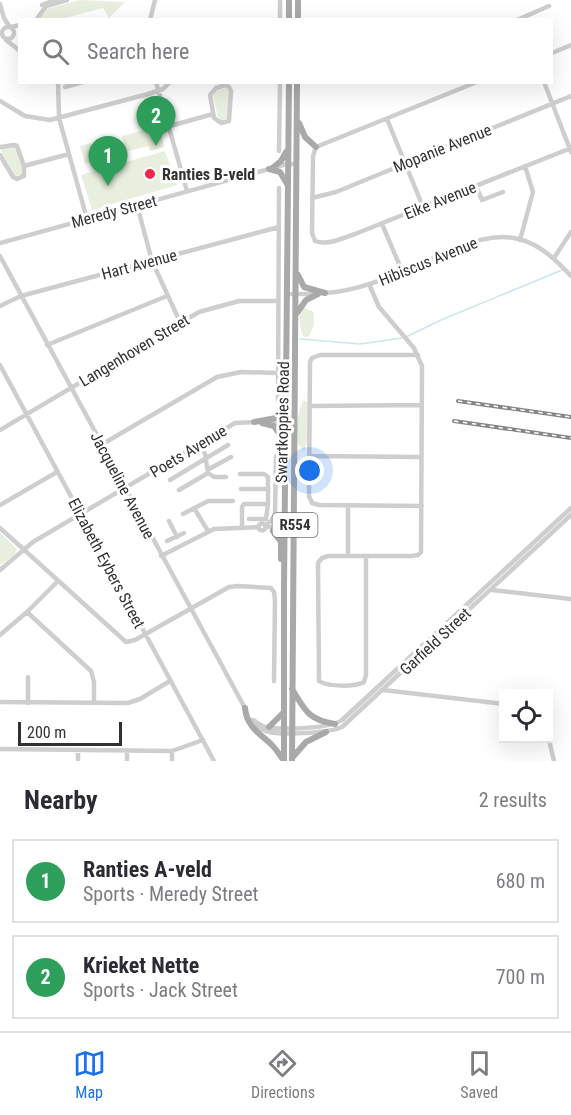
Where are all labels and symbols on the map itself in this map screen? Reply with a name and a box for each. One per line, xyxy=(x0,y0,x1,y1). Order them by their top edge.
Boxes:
pin: 2 xyxy=(136,96,176,146)
street label: Mopanie Avenue xyxy=(390,120,494,177)
pin: 1 xyxy=(88,136,128,186)
place label: Ranties B-veld xyxy=(162,165,255,184)
marker: Ranties B-veld xyxy=(143,167,157,181)
street label: Eike Avenue xyxy=(401,177,479,223)
street label: Meredy Street xyxy=(69,191,159,232)
street label: Hibiscus Avenue xyxy=(376,233,480,290)
street label: Hart Avenue xyxy=(99,245,179,284)
street label: Langenhoven Street xyxy=(76,310,193,391)
street label: Swartkoppies Road xyxy=(272,361,293,483)
street label: Poets Avenue xyxy=(146,421,230,482)
street label: Jacqueline Avenue xyxy=(86,429,159,542)
your location xyxy=(295,456,324,485)
street label: Elizabeth Eybers Street xyxy=(64,495,149,632)
road number: R554 xyxy=(272,513,318,537)
street label: Garfield Street xyxy=(396,604,475,679)
scale bar xyxy=(18,719,122,746)

